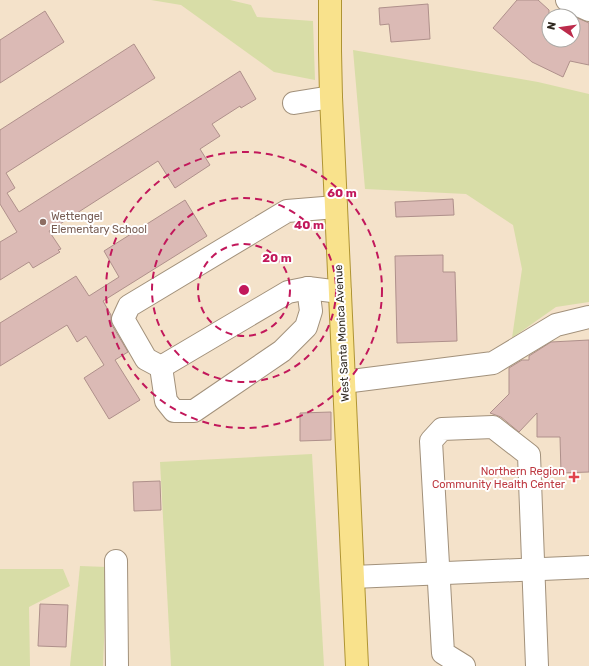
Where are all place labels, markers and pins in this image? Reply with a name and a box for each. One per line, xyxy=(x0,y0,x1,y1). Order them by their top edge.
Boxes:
place label: Wettengel Elementary School xyxy=(51,210,147,236)
marker: Wettengel Elementary School xyxy=(38,217,48,227)
centre of rings xyxy=(237,283,251,297)
place label: Northern Region Community Health Center xyxy=(432,465,566,491)
marker: Northern Region Community Health Center xyxy=(568,471,580,483)

